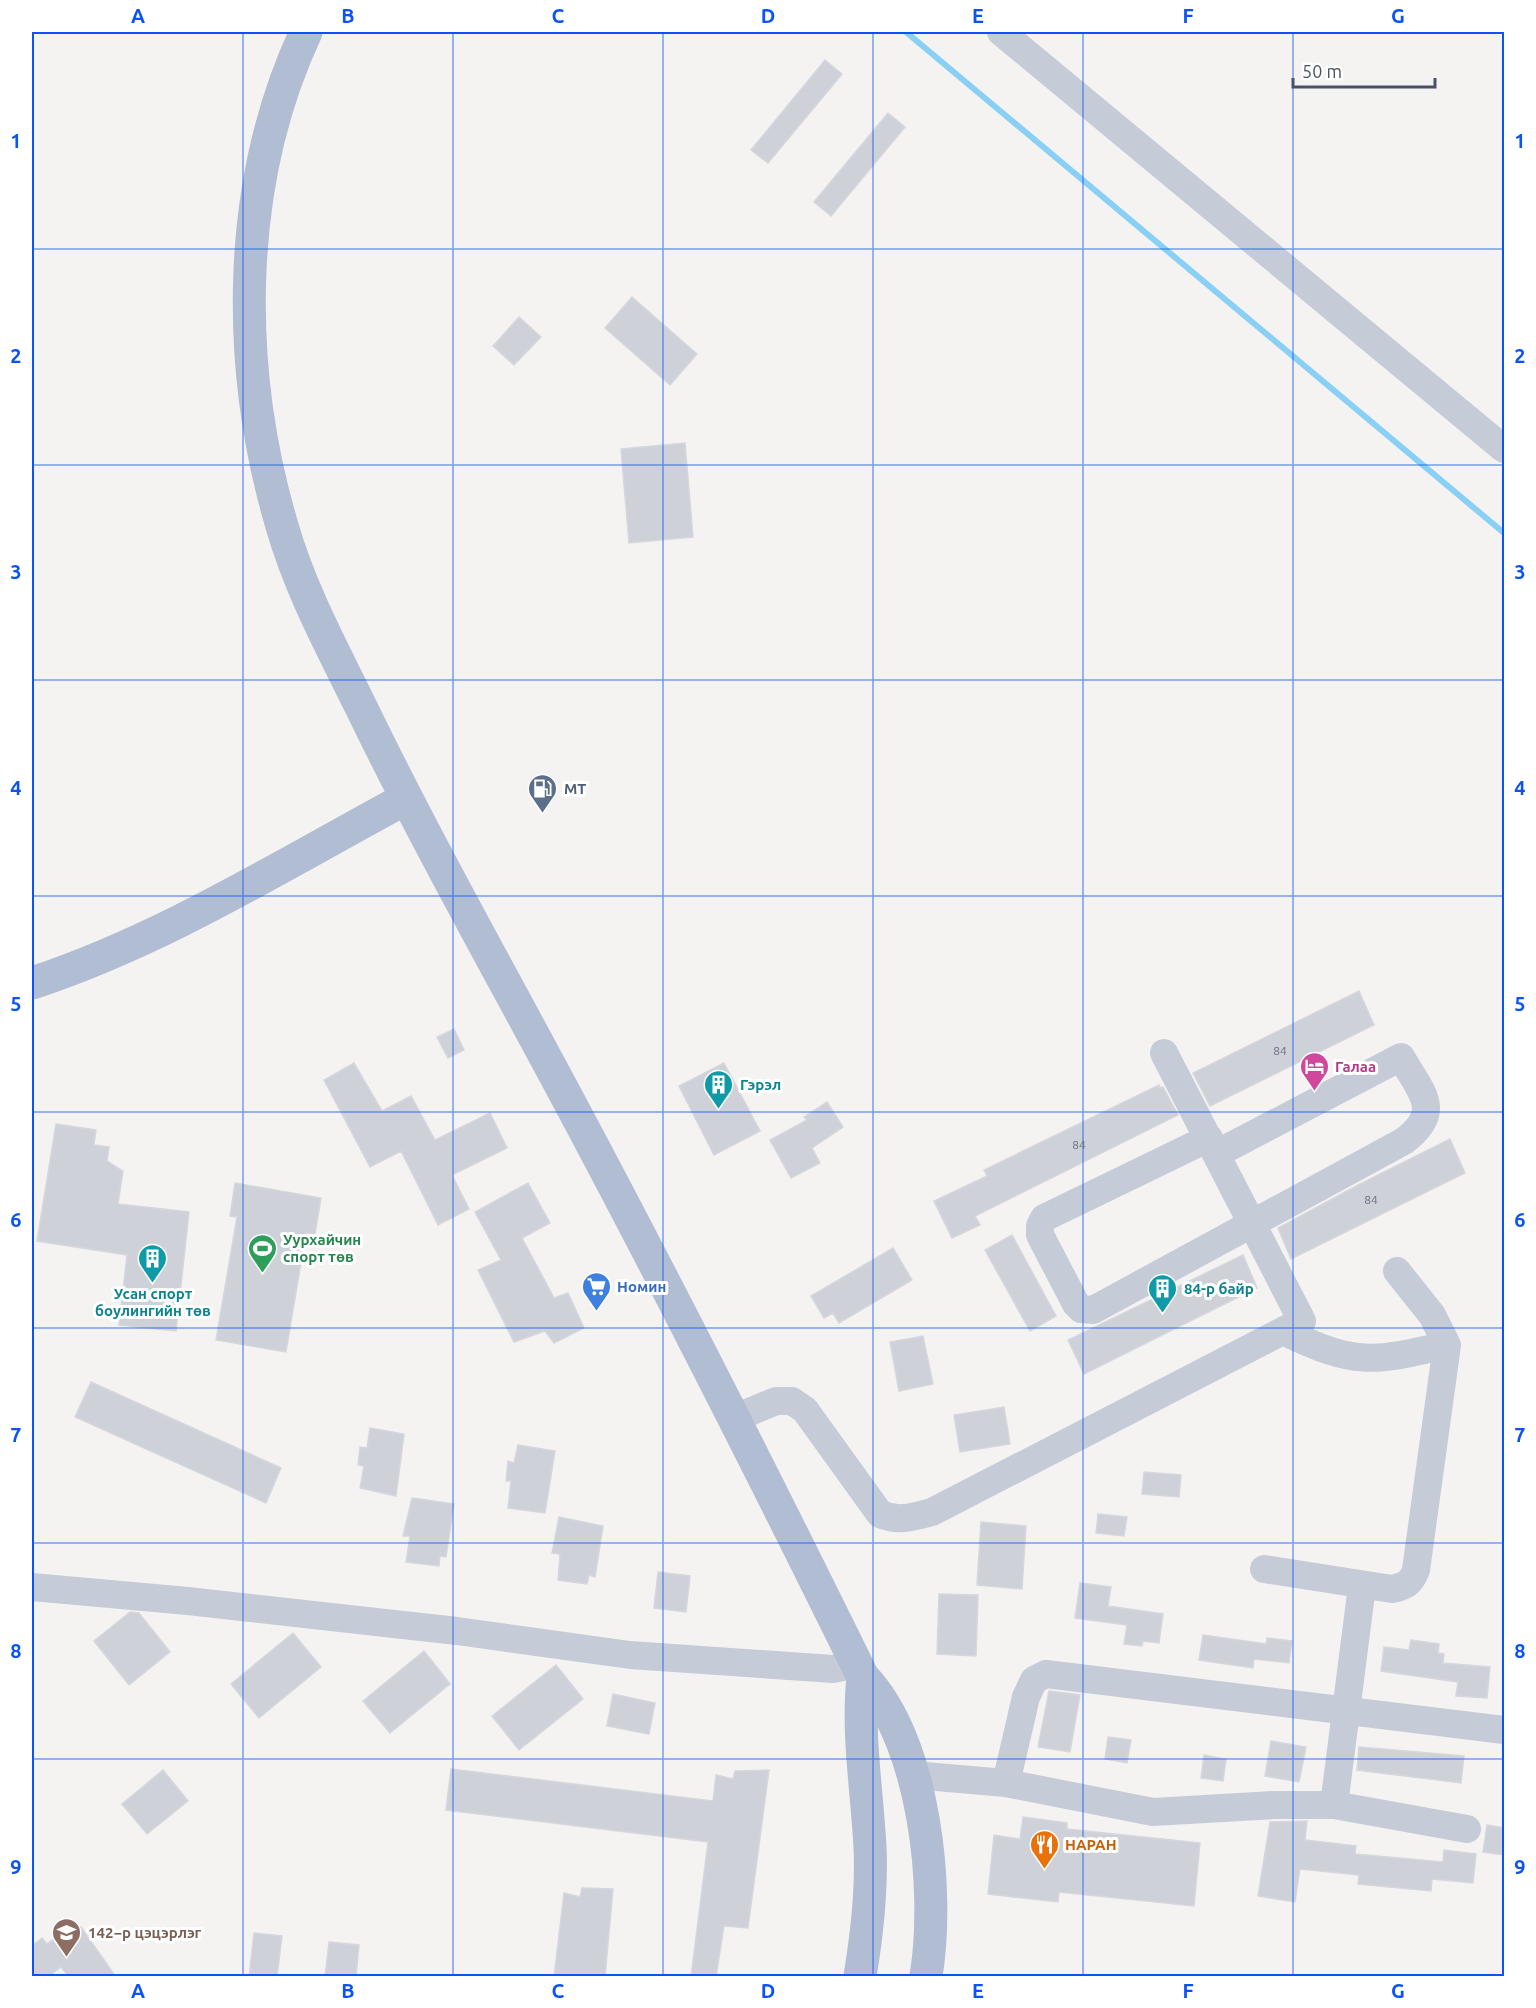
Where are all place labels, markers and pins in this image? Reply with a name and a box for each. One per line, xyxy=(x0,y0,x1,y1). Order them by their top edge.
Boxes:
fuel station icon: МТ xyxy=(527,772,559,814)
place label: МТ xyxy=(564,780,586,797)
hotel icon: Галаа xyxy=(1298,1050,1330,1092)
place label: Галаа xyxy=(1335,1058,1376,1075)
building icon: Гэрэл xyxy=(703,1068,735,1110)
place label: Гэрэл xyxy=(740,1076,781,1093)
place label: Уурхайчин спорт төв xyxy=(283,1231,361,1265)
sports icon: Уурхайчин спорт төв xyxy=(246,1232,278,1274)
building icon: Усан спорт боулингийн төв xyxy=(137,1242,169,1284)
supermarket icon: Номин xyxy=(580,1270,612,1312)
building icon: 84-р байр xyxy=(1147,1272,1179,1314)
place label: Номин xyxy=(617,1278,666,1295)
place label: 84-р байр xyxy=(1184,1280,1254,1297)
place label: Усан спорт боулингийн төв xyxy=(95,1285,211,1319)
restaurant icon: НАРАН xyxy=(1028,1828,1060,1870)
place label: НАРАН xyxy=(1065,1836,1117,1853)
school or university icon: 142−р цэцэрлэг xyxy=(51,1916,83,1958)
place label: 142−р цэцэрлэг xyxy=(88,1924,202,1941)

